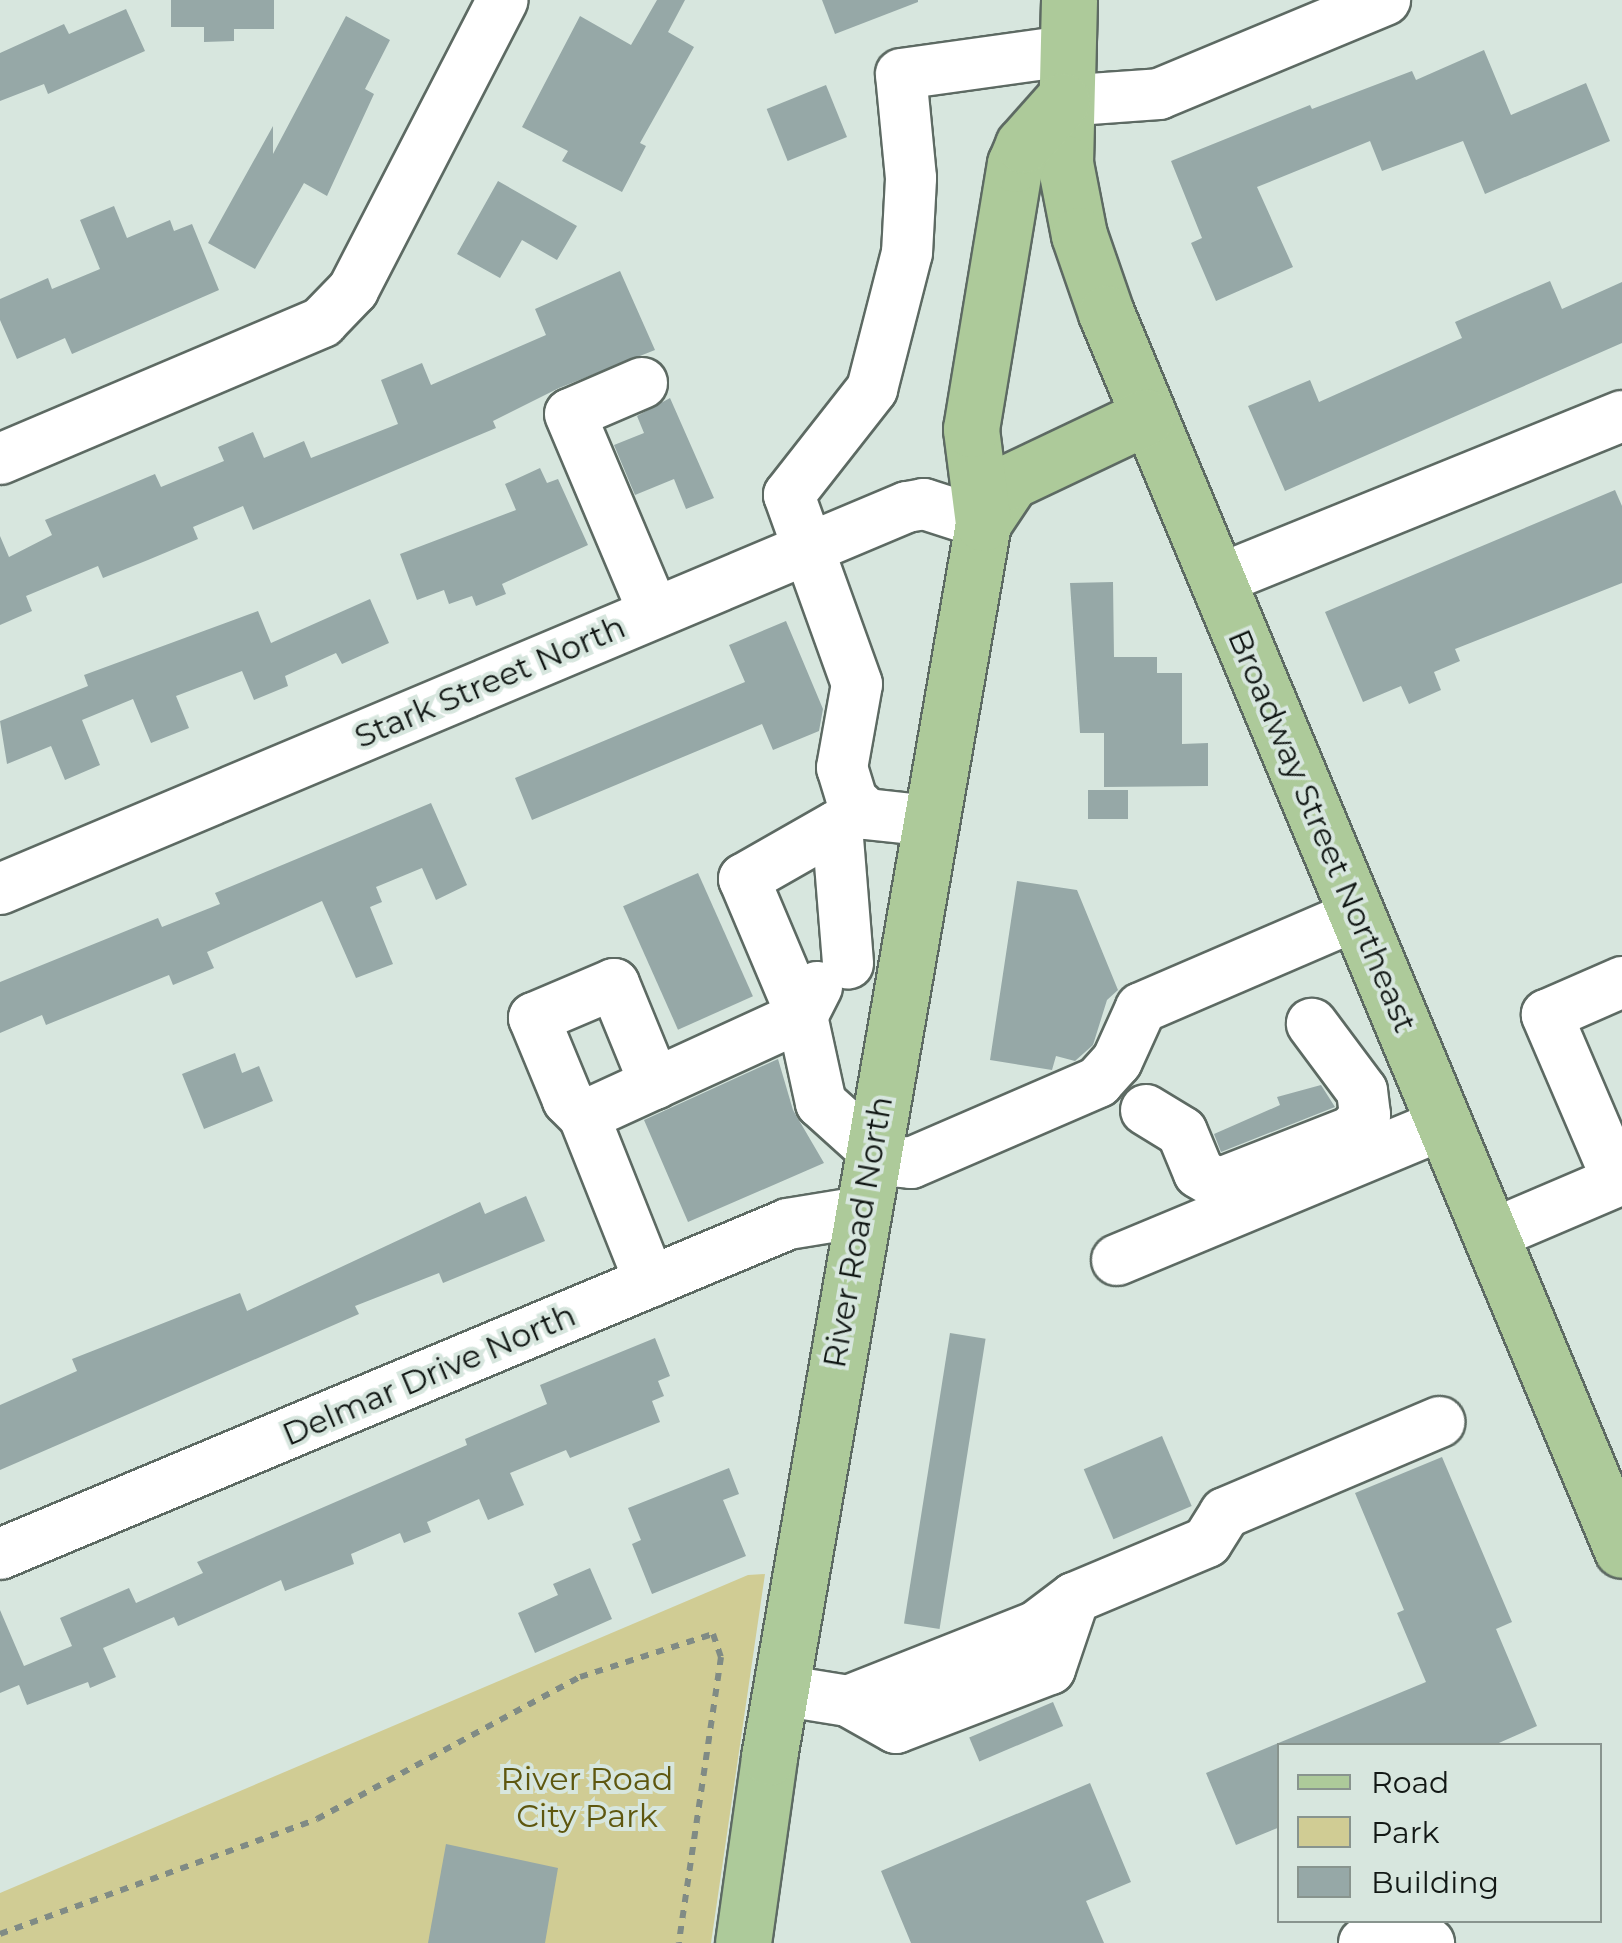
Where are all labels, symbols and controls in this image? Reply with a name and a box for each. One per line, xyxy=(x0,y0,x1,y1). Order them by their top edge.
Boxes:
street label: Stark Street North xyxy=(349,608,631,756)
street label: Broadway Street Northeast xyxy=(1220,624,1424,1038)
street label: River Road North xyxy=(815,1093,901,1371)
street label: Delmar Drive North xyxy=(277,1296,581,1454)
legend xyxy=(1277,1743,1602,1923)
park label: River Road City Park xyxy=(501,1761,673,1836)
text: Road xyxy=(1371,1764,1449,1801)
text: Park xyxy=(1371,1814,1440,1851)
text: Building xyxy=(1371,1864,1499,1901)

